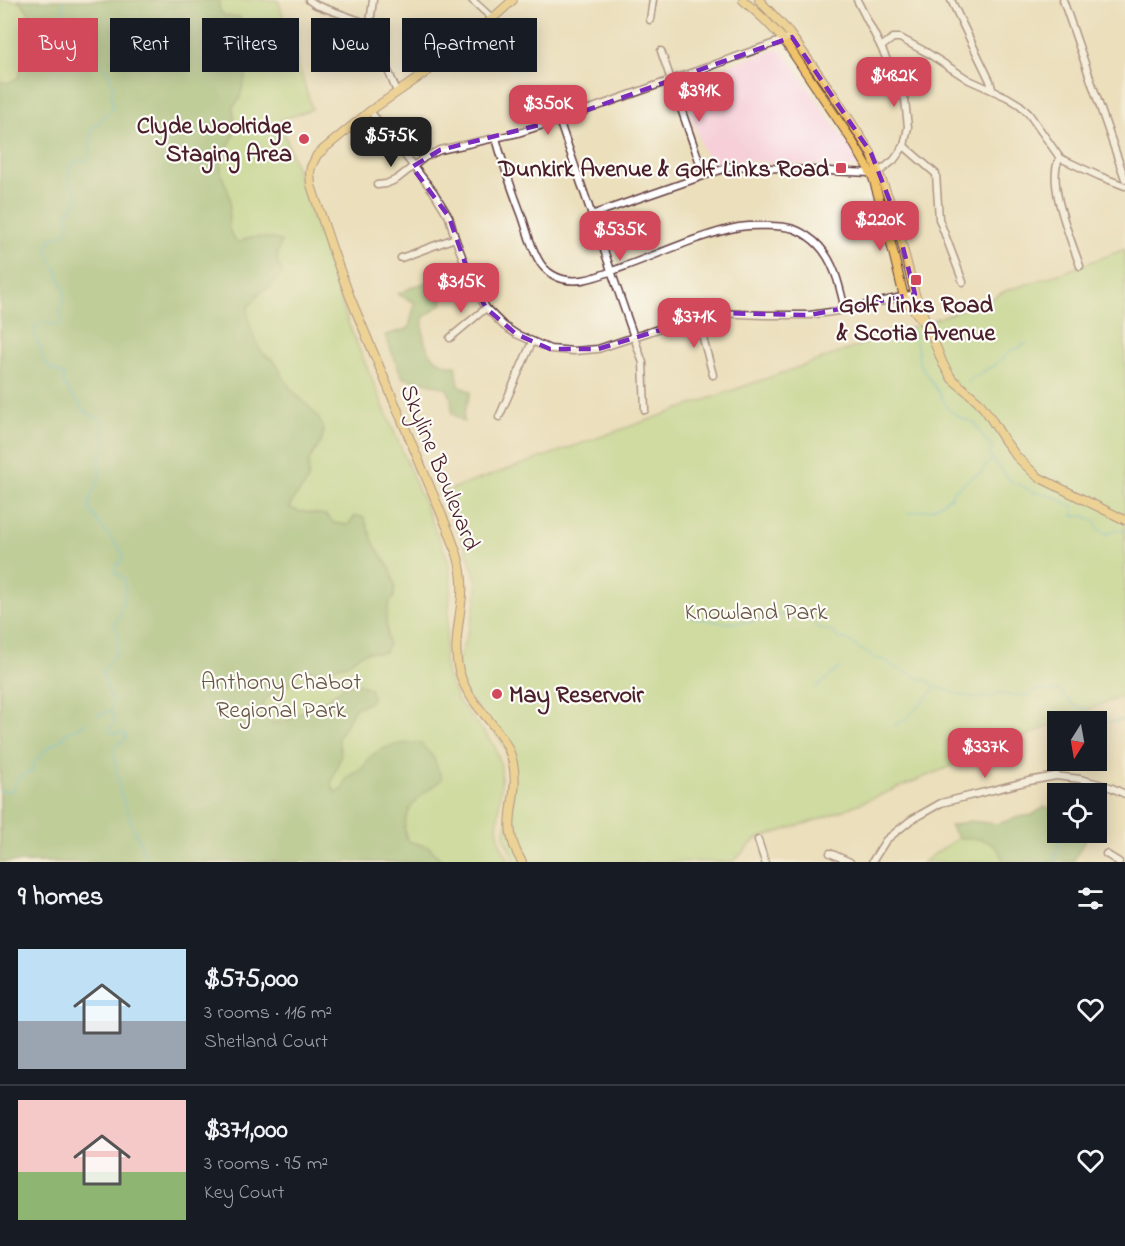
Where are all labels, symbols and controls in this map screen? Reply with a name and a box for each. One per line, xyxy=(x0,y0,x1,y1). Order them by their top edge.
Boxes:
chip: Buy xyxy=(18,18,98,72)
chip: Rent xyxy=(110,18,190,72)
chip: Filters xyxy=(202,18,299,72)
chip: New xyxy=(311,18,390,72)
chip: Apartment xyxy=(402,18,537,72)
pin: $482K xyxy=(852,57,936,108)
text: $482K xyxy=(870,62,918,91)
pin: $391K xyxy=(657,72,741,123)
text: $391K xyxy=(678,77,720,106)
pin: $350K xyxy=(506,85,590,136)
text: $350K xyxy=(523,90,573,119)
place label: Clyde Woolridge Staging Area xyxy=(137,110,293,174)
pin: $575K xyxy=(349,117,433,168)
text: $575K xyxy=(365,122,417,151)
marker: Clyde Woolridge Staging Area xyxy=(297,132,311,146)
place label: Dunkirk Avenue & Golf Links Road xyxy=(497,153,830,188)
marker: Dunkirk Avenue & Golf Links Road xyxy=(834,161,848,175)
pin: $220K xyxy=(838,201,922,252)
text: $220K xyxy=(855,206,905,235)
pin: $535K xyxy=(578,211,662,262)
text: $535K xyxy=(594,216,646,245)
pin: $315K xyxy=(419,263,503,314)
text: $315K xyxy=(437,268,485,297)
marker: Golf Links Road & Scotia Avenue xyxy=(909,273,923,287)
place label: Golf Links Road & Scotia Avenue xyxy=(836,289,997,352)
pin: $371K xyxy=(652,298,736,349)
text: $371K xyxy=(672,303,716,332)
street label: Skyline Boulevard xyxy=(388,380,488,557)
park label: Knowland Park xyxy=(685,596,828,631)
park label: Anthony Chabot Regional Park xyxy=(201,666,361,729)
place label: May Reservoir xyxy=(509,679,644,715)
marker: May Reservoir xyxy=(490,687,504,701)
north arrow xyxy=(1047,711,1107,771)
map controls xyxy=(1047,711,1107,843)
pin: $337K xyxy=(943,728,1027,779)
text: $337K xyxy=(962,733,1008,762)
button: locate xyxy=(1047,783,1107,843)
text: 9 homes xyxy=(18,879,103,917)
icon: filters xyxy=(1074,882,1107,915)
text: $575,000 xyxy=(204,961,298,999)
icon: home xyxy=(66,973,138,1045)
icon: heart xyxy=(1074,993,1107,1026)
text: 3 rooms · 116 m² xyxy=(204,999,332,1028)
text: Shetland Court xyxy=(204,1028,328,1057)
text: $371,000 xyxy=(204,1112,288,1150)
icon: home xyxy=(66,1124,138,1196)
icon: heart xyxy=(1074,1144,1107,1177)
text: 3 rooms · 95 m² xyxy=(204,1150,328,1179)
text: Key Court xyxy=(204,1179,284,1208)

